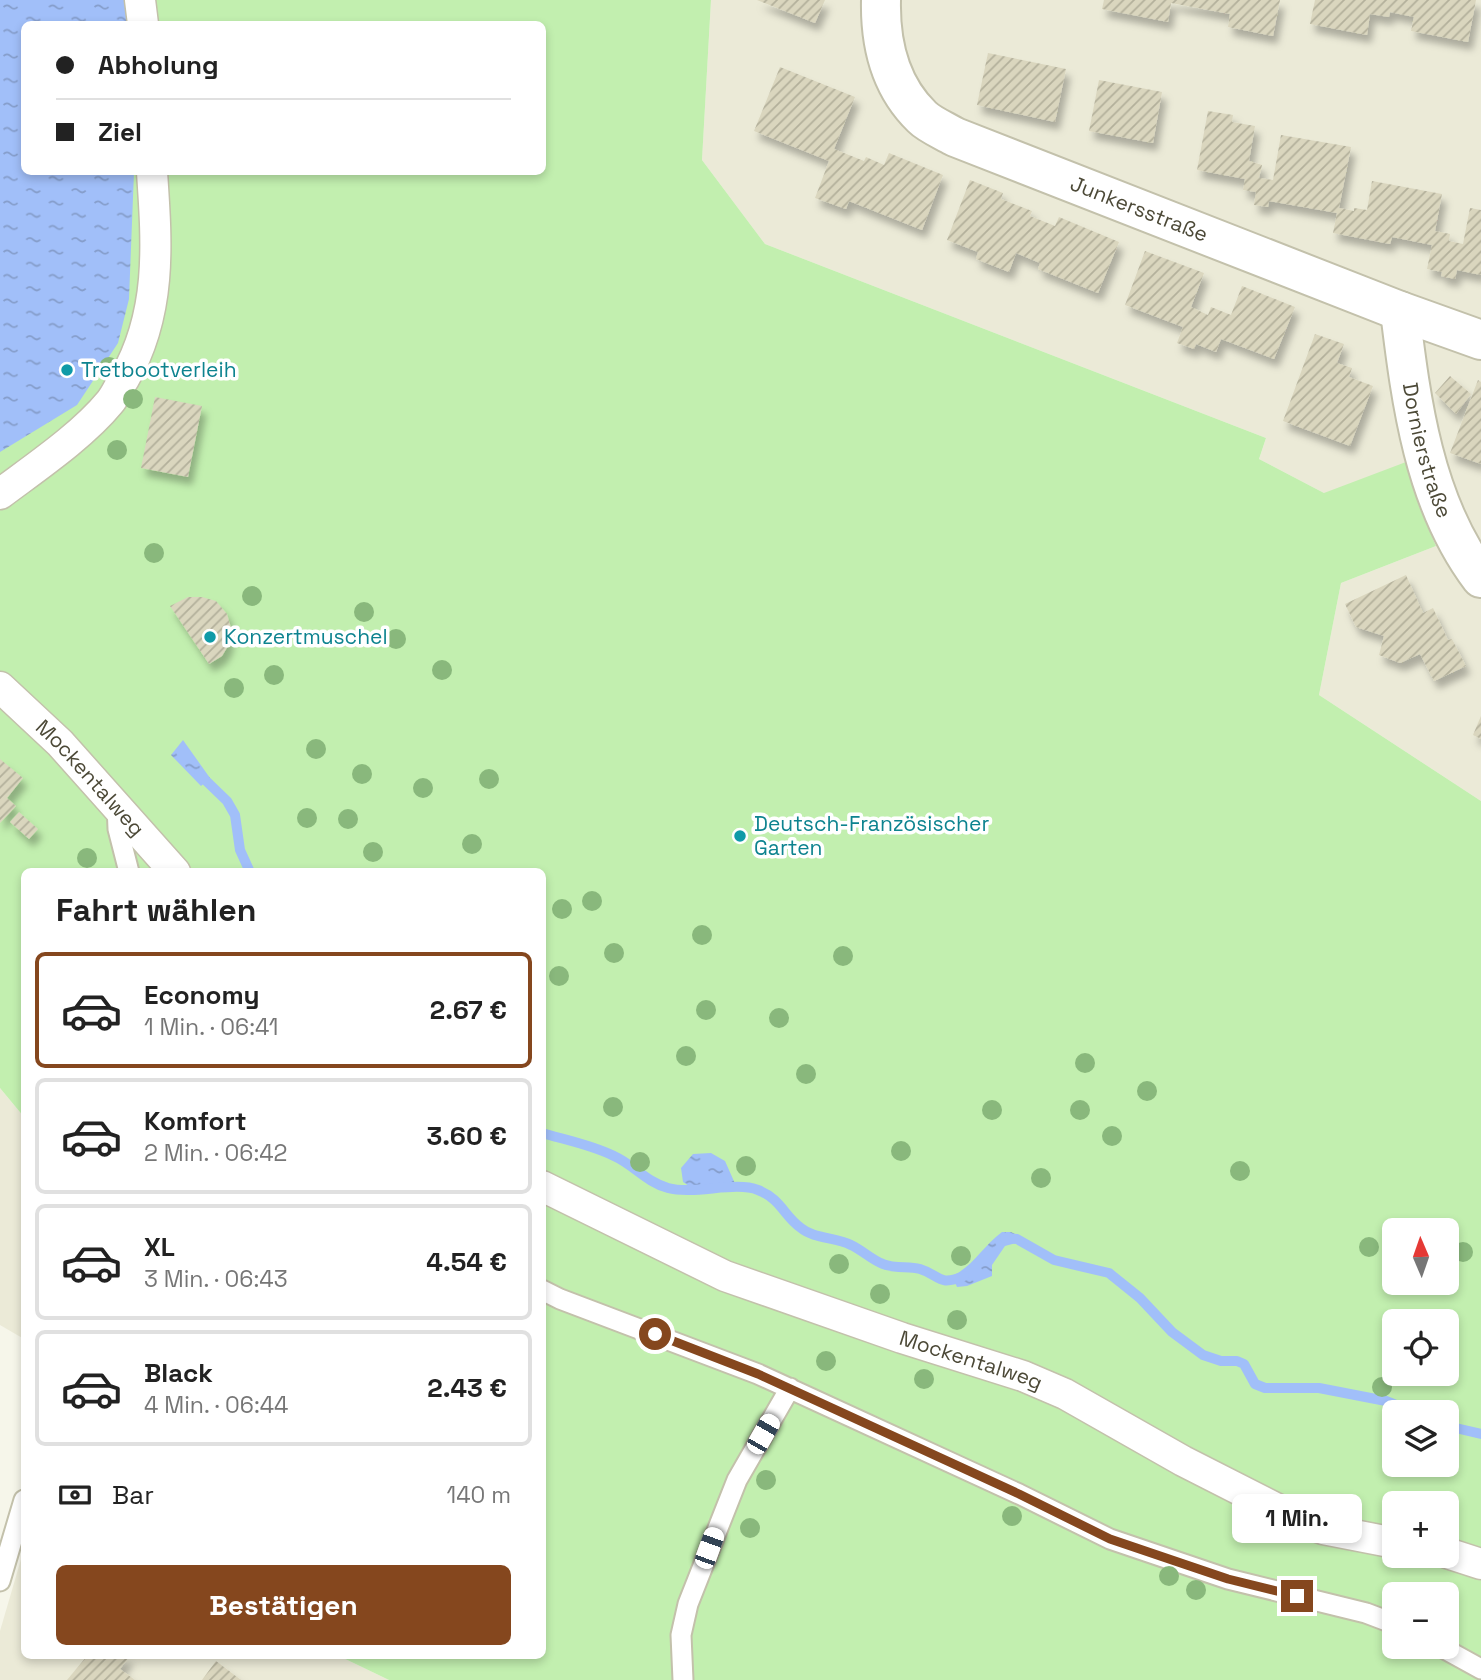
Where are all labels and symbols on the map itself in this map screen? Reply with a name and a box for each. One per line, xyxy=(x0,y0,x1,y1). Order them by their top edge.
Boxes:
street label: Junkersstraße xyxy=(1067,169,1212,248)
place label: Tretbootverleih xyxy=(81,356,237,383)
marker: Tretbootverleih xyxy=(59,362,75,378)
street label: Dornierstraße xyxy=(1397,381,1458,522)
place label: Konzertmuschel xyxy=(224,623,388,650)
marker: Konzertmuschel xyxy=(202,629,218,645)
street label: Mockentalweg xyxy=(30,713,151,842)
place label: Deutsch-Französischer Garten xyxy=(754,810,989,861)
marker: Deutsch-Französischer Garten xyxy=(732,828,748,844)
north arrow xyxy=(1382,1218,1460,1295)
route start xyxy=(639,1318,671,1350)
street label: Mockentalweg xyxy=(896,1324,1047,1396)
car xyxy=(744,1411,783,1457)
callout: 1 Min. xyxy=(1232,1494,1362,1544)
car xyxy=(692,1525,727,1571)
route end xyxy=(1281,1580,1313,1612)

